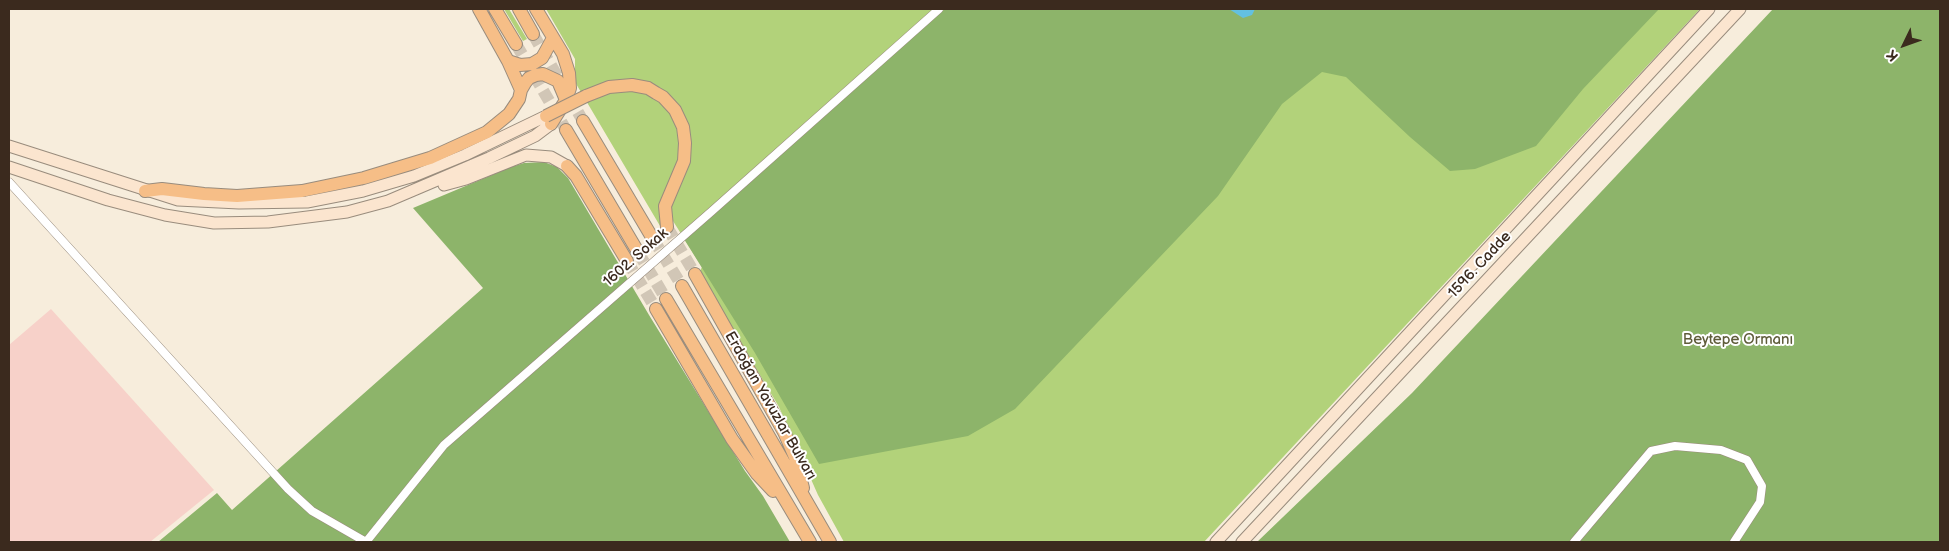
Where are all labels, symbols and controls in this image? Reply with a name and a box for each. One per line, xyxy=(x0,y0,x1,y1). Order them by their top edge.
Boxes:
north arrow xyxy=(1879,20,1929,70)
text: K xyxy=(1883,46,1902,65)
street label: 1602. Sokak xyxy=(600,225,672,291)
street label: 1596. Cadde xyxy=(1445,228,1515,302)
street label: Erdoğan Yavuzlar Bulvarı xyxy=(720,329,820,483)
park label: Beytepe Ormanı xyxy=(1683,331,1793,349)

